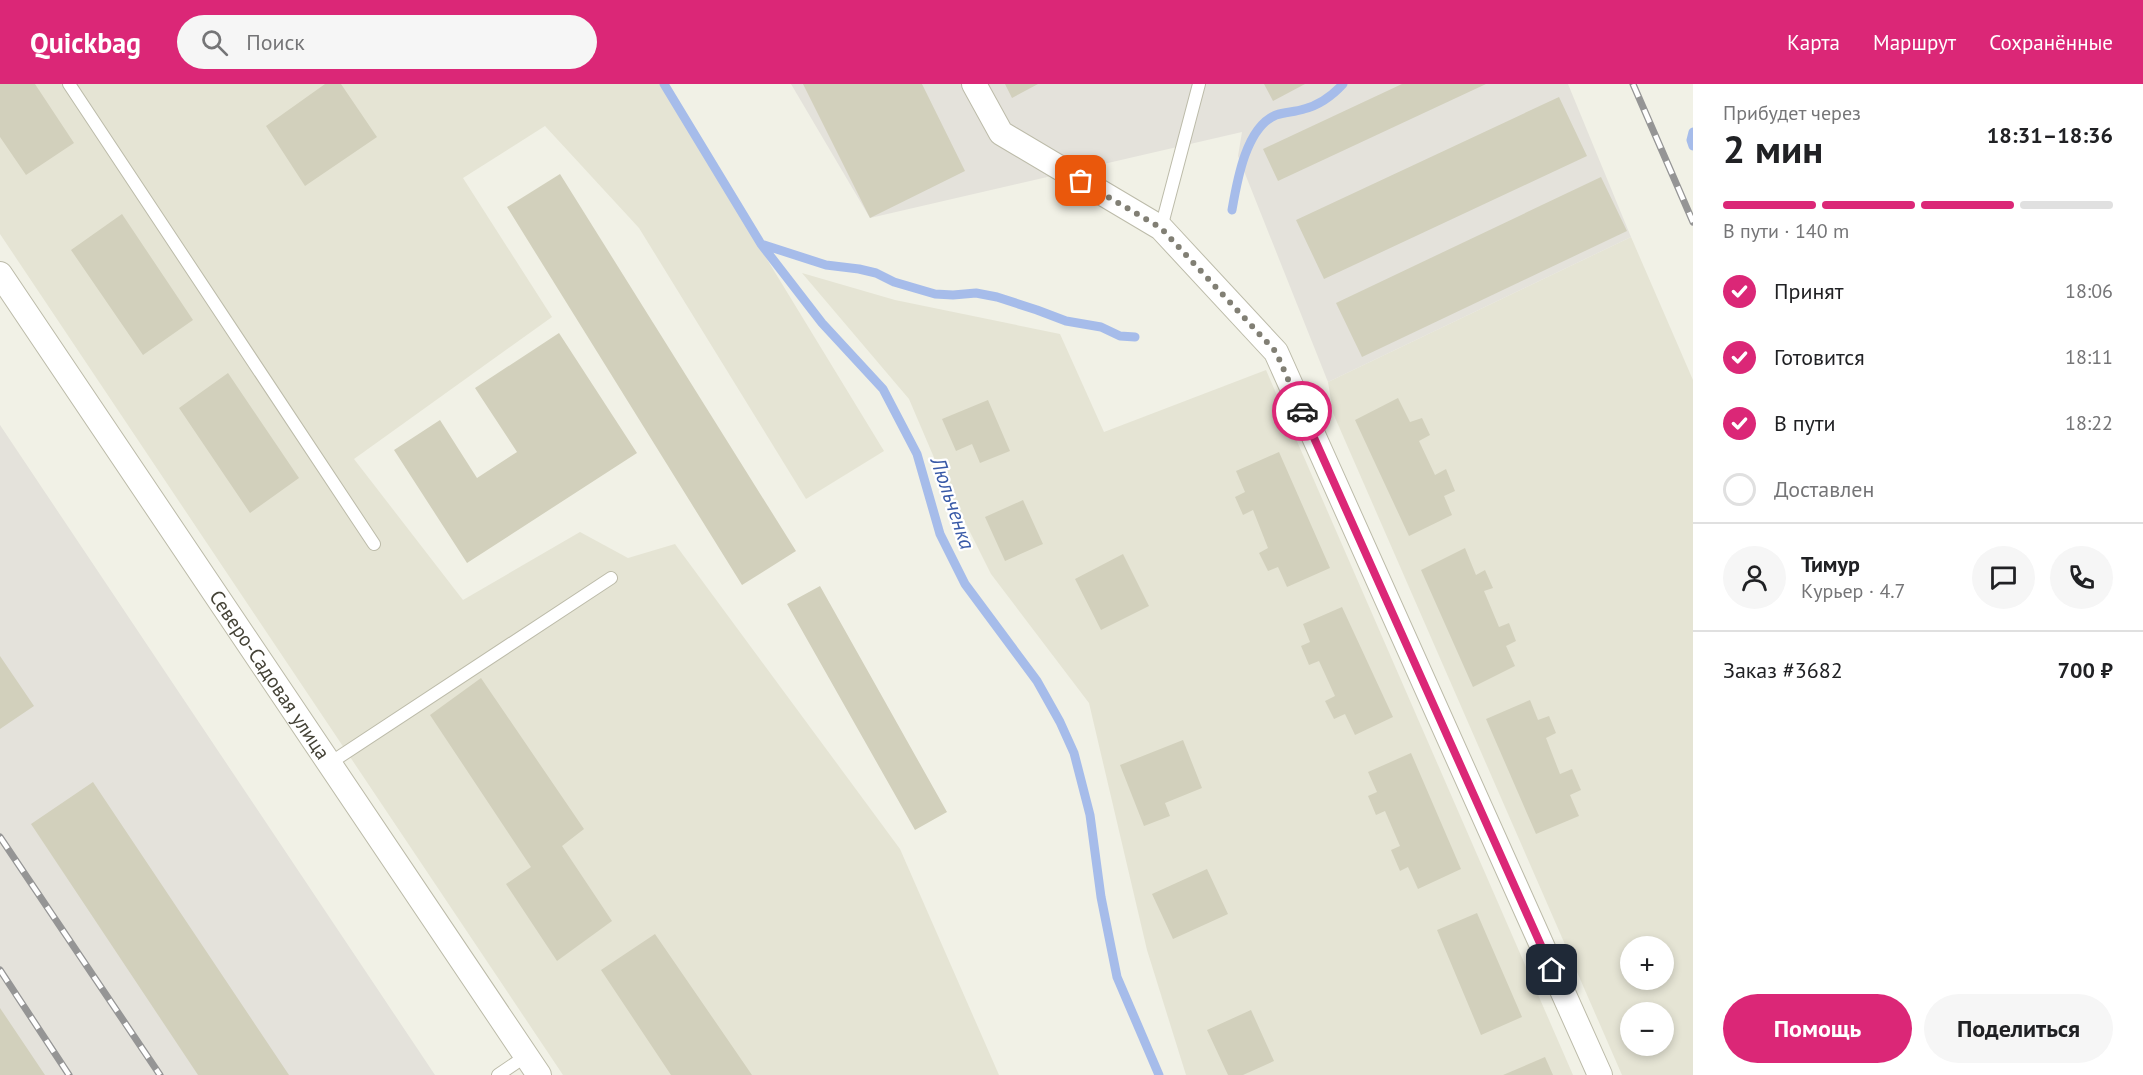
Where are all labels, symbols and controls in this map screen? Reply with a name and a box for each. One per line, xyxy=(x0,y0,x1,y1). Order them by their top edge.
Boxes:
search box xyxy=(177,15,597,69)
text: Quickbag xyxy=(30,24,141,61)
icon: search xyxy=(198,26,231,59)
text: Поиск xyxy=(246,28,305,56)
text: Карта xyxy=(1787,29,1840,56)
text: Маршрут xyxy=(1873,29,1956,56)
text: Сохранённые xyxy=(1989,29,2113,56)
text: Прибудет через xyxy=(1723,100,1861,126)
text: 18:31–18:36 xyxy=(1987,121,2113,149)
text: 2 мин xyxy=(1723,123,1823,174)
pin xyxy=(1055,155,1106,206)
icon: bag xyxy=(1064,164,1097,197)
text: В пути · 140 m xyxy=(1723,218,1849,244)
icon: check xyxy=(1723,275,1756,308)
text: Принят xyxy=(1774,277,1844,305)
text: 18:06 xyxy=(2065,278,2113,304)
icon: check xyxy=(1723,341,1756,374)
text: Готовится xyxy=(1774,343,1865,371)
text: 18:11 xyxy=(2065,344,2113,370)
courier xyxy=(1272,381,1332,441)
icon: car xyxy=(1286,395,1319,428)
icon: check xyxy=(1723,407,1756,440)
text: В пути xyxy=(1774,409,1836,437)
text: 18:22 xyxy=(2065,410,2113,436)
water label: Люльченка xyxy=(924,453,982,553)
text: Доставлен xyxy=(1774,475,1874,503)
button: person xyxy=(1723,546,1786,609)
button: chat xyxy=(1972,546,2035,609)
button: phone xyxy=(2050,546,2113,609)
text: Тимур xyxy=(1801,550,1860,578)
text: Курьер · 4.7 xyxy=(1801,578,1905,604)
street label: Северо-Садовая улица xyxy=(203,585,336,764)
text: Заказ #3682 xyxy=(1723,656,1843,684)
text: 700 ₽ xyxy=(2058,656,2113,684)
map controls xyxy=(1620,936,1674,1056)
button: + xyxy=(1620,936,1674,990)
pin xyxy=(1526,944,1577,995)
icon: home xyxy=(1535,953,1568,986)
button: Помощь xyxy=(1723,994,1912,1063)
button: Поделиться xyxy=(1924,994,2113,1063)
button: − xyxy=(1620,1002,1674,1056)

